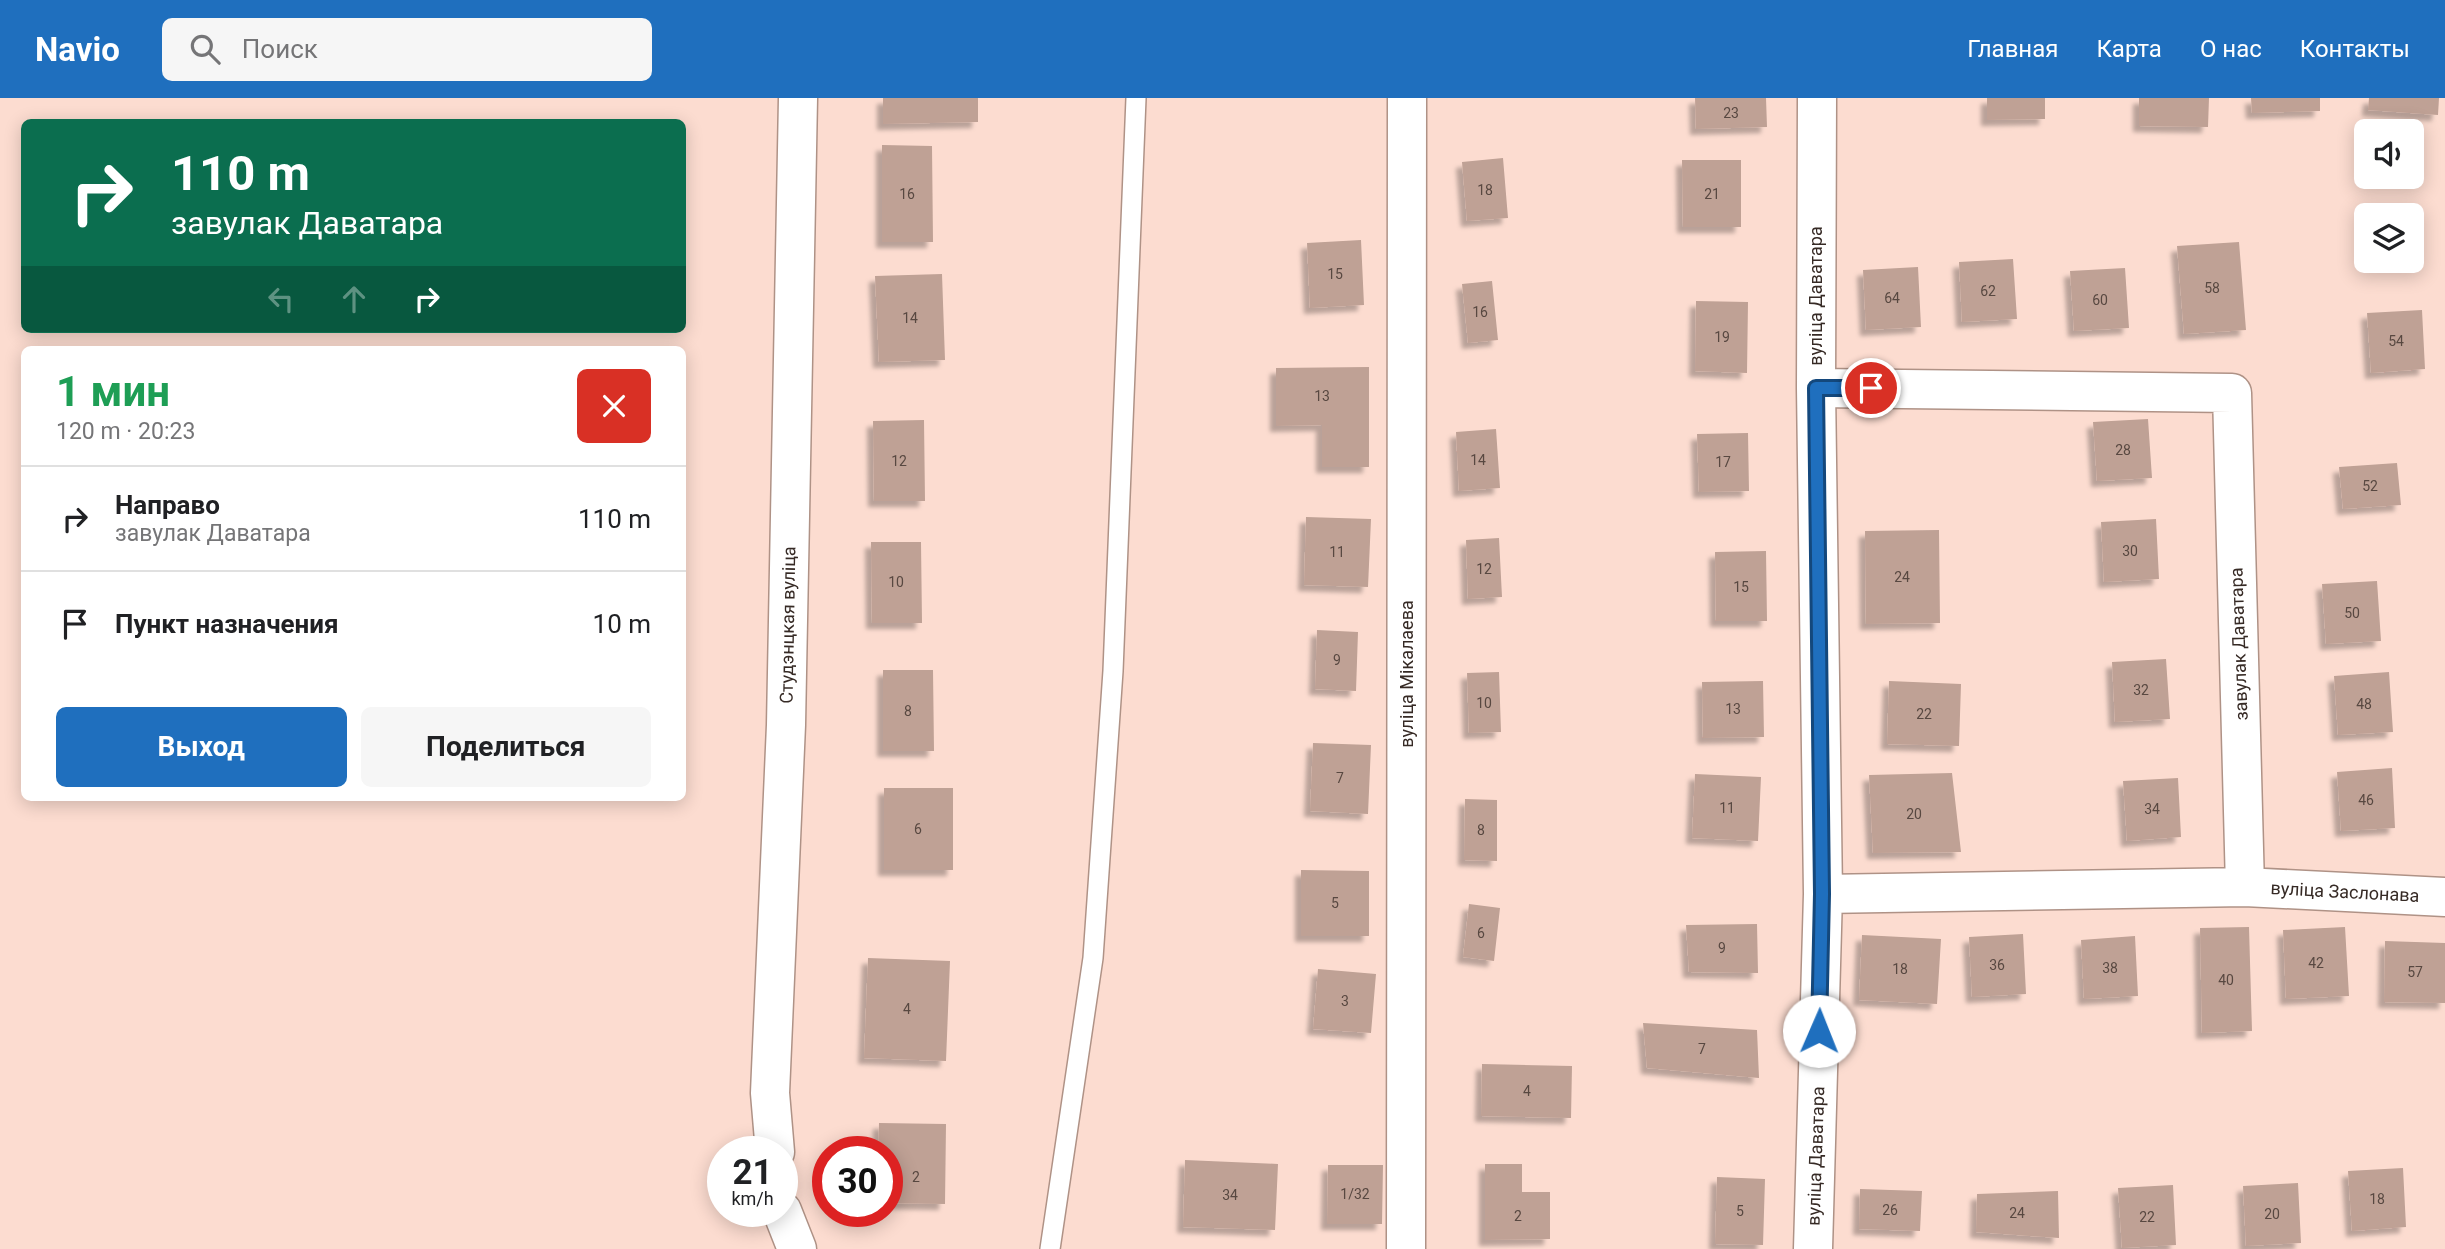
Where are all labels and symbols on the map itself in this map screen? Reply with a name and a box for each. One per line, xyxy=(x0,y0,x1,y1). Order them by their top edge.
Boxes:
house number: 23 xyxy=(1723,105,1739,121)
house number: 18 xyxy=(1477,182,1493,198)
house number: 16 xyxy=(899,186,915,202)
house number: 21 xyxy=(1704,186,1720,202)
street label: вуліца Даватара xyxy=(1805,226,1826,366)
house number: 15 xyxy=(1327,266,1343,282)
house number: 58 xyxy=(2204,280,2220,296)
house number: 62 xyxy=(1980,283,1996,299)
house number: 64 xyxy=(1884,290,1900,306)
house number: 60 xyxy=(2092,292,2108,308)
house number: 16 xyxy=(1472,304,1488,320)
house number: 14 xyxy=(902,310,918,326)
house number: 19 xyxy=(1714,329,1730,345)
house number: 54 xyxy=(2388,333,2404,349)
pin xyxy=(1841,358,1901,418)
house number: 13 xyxy=(1314,388,1330,404)
house number: 28 xyxy=(2115,442,2131,458)
house number: 14 xyxy=(1470,452,1486,468)
house number: 12 xyxy=(891,453,907,469)
house number: 17 xyxy=(1715,454,1731,470)
house number: 52 xyxy=(2362,478,2378,494)
house number: 30 xyxy=(2122,543,2138,559)
house number: 11 xyxy=(1329,544,1345,560)
street label: Студэнцкая вуліца xyxy=(776,546,799,704)
house number: 12 xyxy=(1476,561,1492,577)
street label: завулак Даватара xyxy=(2225,567,2252,721)
house number: 24 xyxy=(1894,569,1910,585)
house number: 10 xyxy=(888,574,904,590)
house number: 15 xyxy=(1733,579,1749,595)
street label: вуліца Мікалаева xyxy=(1396,600,1417,748)
house number: 50 xyxy=(2344,605,2360,621)
house number: 9 xyxy=(1333,652,1341,668)
house number: 32 xyxy=(2133,682,2149,698)
house number: 10 xyxy=(1476,695,1492,711)
house number: 48 xyxy=(2356,696,2372,712)
house number: 13 xyxy=(1725,701,1741,717)
house number: 8 xyxy=(904,703,912,719)
house number: 22 xyxy=(1916,706,1932,722)
house number: 7 xyxy=(1336,770,1344,786)
house number: 46 xyxy=(2358,792,2374,808)
house number: 11 xyxy=(1719,800,1735,816)
house number: 34 xyxy=(2144,801,2160,817)
house number: 20 xyxy=(1906,806,1922,822)
house number: 6 xyxy=(914,821,922,837)
house number: 8 xyxy=(1477,822,1485,838)
street label: вуліца Заслонава xyxy=(2270,877,2420,906)
house number: 5 xyxy=(1331,895,1339,911)
house number: 6 xyxy=(1477,925,1485,941)
house number: 9 xyxy=(1718,940,1726,956)
house number: 42 xyxy=(2308,955,2324,971)
house number: 36 xyxy=(1989,957,2005,973)
house number: 38 xyxy=(2102,960,2118,976)
house number: 18 xyxy=(1892,961,1908,977)
house number: 57 xyxy=(2407,964,2423,980)
house number: 40 xyxy=(2218,972,2234,988)
house number: 3 xyxy=(1341,993,1349,1009)
position arrow xyxy=(1782,994,1856,1068)
house number: 4 xyxy=(903,1001,911,1017)
house number: 7 xyxy=(1698,1041,1706,1057)
house number: 4 xyxy=(1523,1083,1531,1099)
street label: вуліца Даватара xyxy=(1803,1086,1828,1226)
speed limit sign: 30 xyxy=(812,1136,903,1227)
house number: 2 xyxy=(912,1169,920,1185)
house number: 1/32 xyxy=(1340,1186,1370,1202)
house number: 34 xyxy=(1222,1187,1238,1203)
house number: 18 xyxy=(2369,1191,2385,1207)
house number: 26 xyxy=(1882,1202,1898,1218)
house number: 5 xyxy=(1736,1203,1744,1219)
house number: 24 xyxy=(2009,1205,2025,1221)
house number: 20 xyxy=(2264,1206,2280,1222)
house number: 2 xyxy=(1514,1208,1522,1224)
house number: 22 xyxy=(2139,1209,2155,1225)

